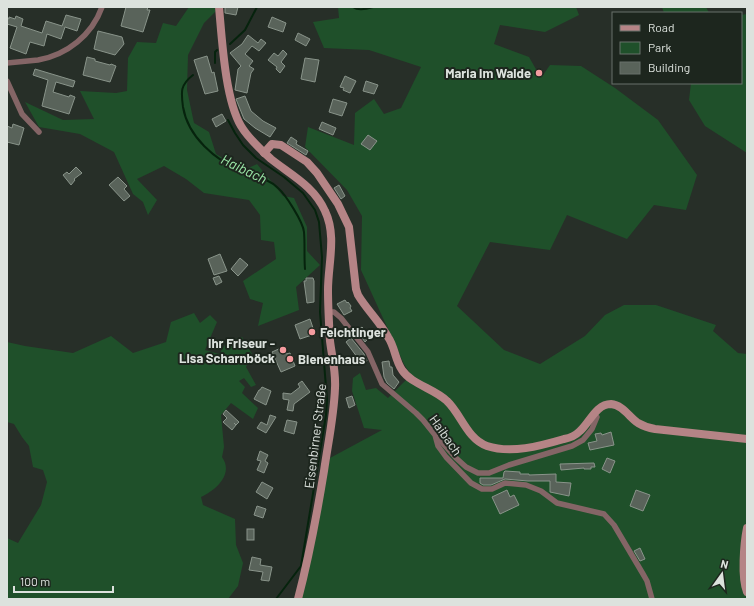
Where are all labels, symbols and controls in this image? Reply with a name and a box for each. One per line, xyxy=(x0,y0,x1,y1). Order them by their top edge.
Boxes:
legend xyxy=(612,12,742,84)
text: Road xyxy=(648,20,675,34)
text: Park xyxy=(648,40,672,54)
text: Building xyxy=(648,60,690,74)
place label: Maria im Walde xyxy=(445,65,531,81)
marker: Maria im Walde xyxy=(534,68,544,78)
water label: Haibach xyxy=(218,150,270,187)
place label: Feichtinger xyxy=(320,324,386,340)
marker: Feichtinger xyxy=(307,327,317,337)
place label: Ihr Friseur - Lisa Scharnböck xyxy=(179,335,275,366)
marker: Ihr Friseur - Lisa Scharnböck xyxy=(278,345,288,355)
place label: Bienenhaus xyxy=(298,351,366,367)
marker: Bienenhaus xyxy=(285,354,295,364)
street label: Eisenbirner Straße xyxy=(301,383,329,489)
street label: Haibach xyxy=(426,412,466,458)
north arrow xyxy=(702,554,742,594)
text: N xyxy=(719,557,730,571)
scale bar xyxy=(14,568,113,594)
text: 100 m xyxy=(20,574,50,588)

